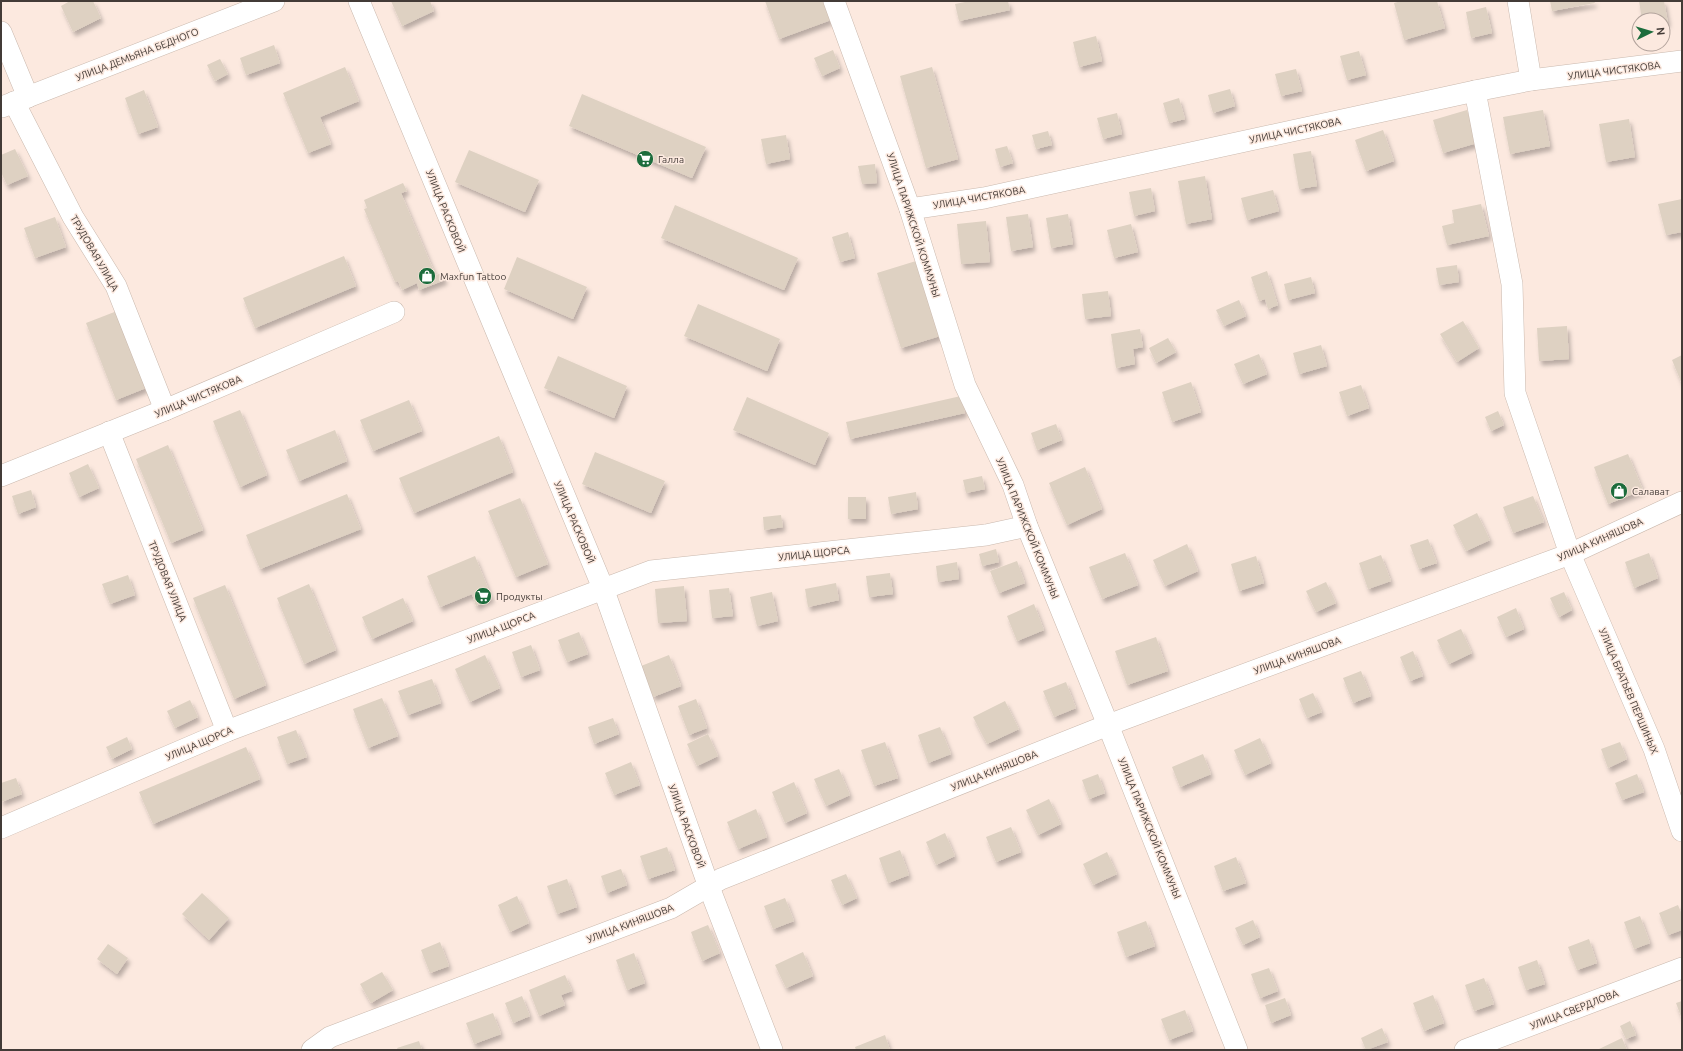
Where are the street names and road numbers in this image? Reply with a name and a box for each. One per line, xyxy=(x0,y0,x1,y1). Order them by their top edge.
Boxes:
street label: УЛИЦА ДЕМЬЯНА БЕДНОГО xyxy=(74,26,200,83)
street label: УЛИЦА ЧИСТЯКОВА xyxy=(1567,59,1661,82)
street label: УЛИЦА ЧИСТЯКОВА xyxy=(1248,115,1342,146)
street label: УЛИЦА ПАРИЖСКОЙ КОММУНЫ xyxy=(885,152,942,299)
street label: УЛИЦА РАСКОВОЙ xyxy=(424,168,467,254)
street label: УЛИЦА ЧИСТЯКОВА xyxy=(932,184,1026,211)
street label: ТРУДОВАЯ УЛИЦА xyxy=(68,213,121,294)
street label: УЛИЦА ЧИСТЯКОВА xyxy=(153,373,244,420)
street label: УЛИЦА ПАРИЖСКОЙ КОММУНЫ xyxy=(994,456,1061,600)
street label: УЛИЦА РАСКОВОЙ xyxy=(552,479,597,565)
street label: УЛИЦА КИНЯШОВА xyxy=(1556,516,1645,563)
street label: ТРУДОВАЯ УЛИЦА xyxy=(146,539,189,624)
street label: УЛИЦА ЩОРСА xyxy=(778,544,851,563)
street label: УЛИЦА ЩОРСА xyxy=(466,609,537,645)
street label: УЛИЦА БРАТЬЕВ ПЕРШИНЫХ xyxy=(1597,627,1660,756)
street label: УЛИЦА КИНЯШОВА xyxy=(1252,634,1343,676)
street label: УЛИЦА ЩОРСА xyxy=(164,724,235,763)
street label: УЛИЦА КИНЯШОВА xyxy=(949,748,1039,793)
street label: УЛИЦА ПАРИЖСКОЙ КОММУНЫ xyxy=(1116,756,1183,900)
street label: УЛИЦА РАСКОВОЙ xyxy=(666,783,707,870)
street label: УЛИЦА КИНЯШОВА xyxy=(585,902,676,945)
street label: УЛИЦА СВЕРДЛОВА xyxy=(1529,987,1620,1031)

